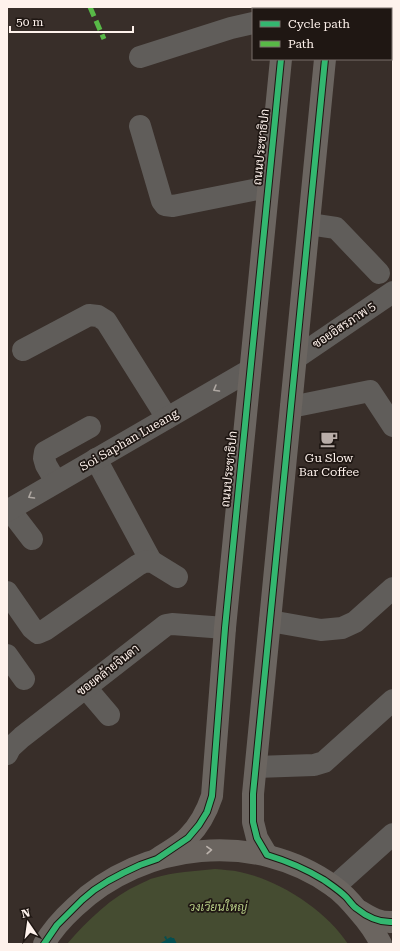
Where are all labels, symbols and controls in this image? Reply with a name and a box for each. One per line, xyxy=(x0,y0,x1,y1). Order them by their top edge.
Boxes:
scale bar xyxy=(10,8,133,34)
legend xyxy=(252,8,392,60)
text: 50 m xyxy=(16,15,43,29)
text: Cycle path xyxy=(288,17,350,31)
text: Path xyxy=(288,37,314,51)
street label: ถนนประชาธิปก xyxy=(250,108,272,186)
street label: ซอยอิสรภาพ 5 xyxy=(310,299,378,351)
one-way arrow xyxy=(213,385,221,392)
street label: Soi Saphan Lueang xyxy=(77,406,181,474)
cafe icon: Gu Slow Bar Coffee xyxy=(319,429,339,449)
street label: ถนนประชาธิปก xyxy=(218,430,240,508)
place label: Gu Slow Bar Coffee xyxy=(299,451,360,479)
one-way arrow xyxy=(28,492,35,499)
street label: ซอยคล้ายจินดา xyxy=(74,641,142,699)
one-way arrow xyxy=(206,846,212,855)
park label: วงเวียนใหญ่ xyxy=(189,899,248,914)
north arrow xyxy=(8,903,48,943)
text: N xyxy=(20,906,32,921)

